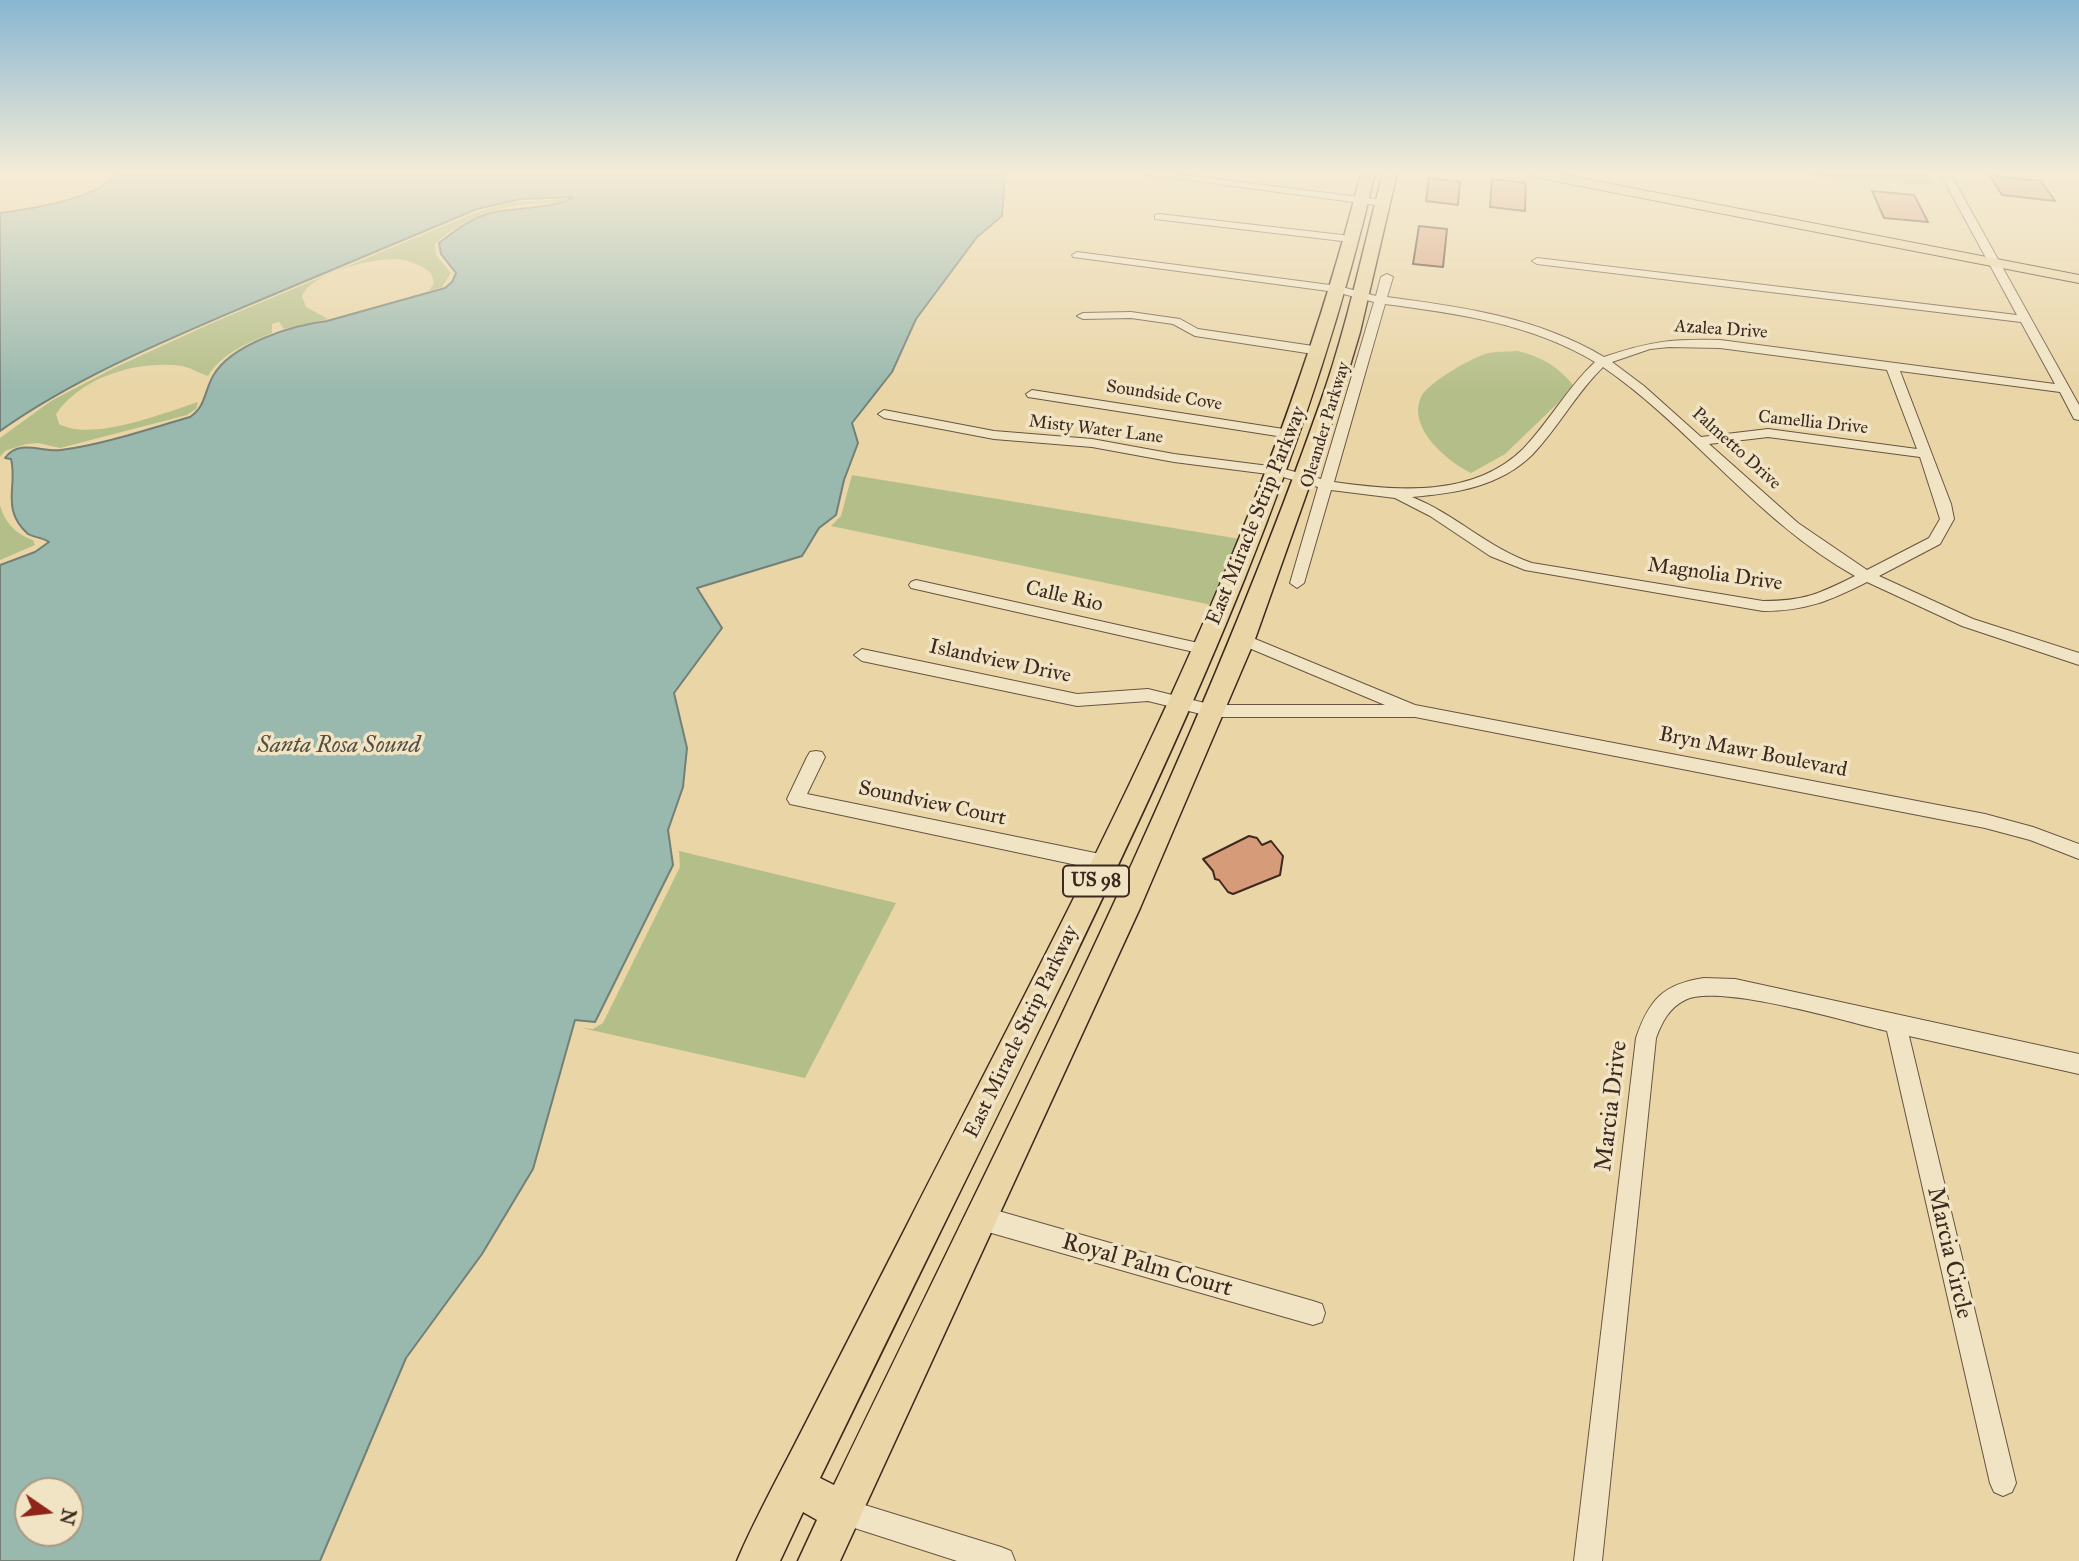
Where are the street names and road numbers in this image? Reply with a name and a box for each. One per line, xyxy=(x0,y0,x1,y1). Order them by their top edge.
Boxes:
street label: Azalea Drive xyxy=(1674,316,1768,344)
street label: Oleander Parkway xyxy=(1297,359,1355,491)
street label: Soundside Cove xyxy=(1105,376,1223,416)
street label: East Miracle Strip Parkway xyxy=(1202,403,1312,629)
street label: Palmetto Drive xyxy=(1687,403,1785,495)
street label: Camellia Drive xyxy=(1757,406,1869,440)
street label: Misty Water Lane xyxy=(1028,411,1164,449)
street label: Magnolia Drive xyxy=(1646,553,1784,597)
street label: Calle Rio xyxy=(1023,576,1105,618)
street label: Islandview Drive xyxy=(927,635,1073,689)
street label: Bryn Mawr Boulevard xyxy=(1657,722,1849,784)
street label: Soundview Court xyxy=(856,776,1008,832)
road number: US 98 xyxy=(1063,866,1129,897)
street label: East Miracle Strip Parkway xyxy=(959,921,1085,1143)
street label: Marcia Drive xyxy=(1590,1039,1634,1173)
street label: Marcia Circle xyxy=(1920,1184,1978,1322)
street label: Royal Palm Court xyxy=(1058,1228,1236,1304)

